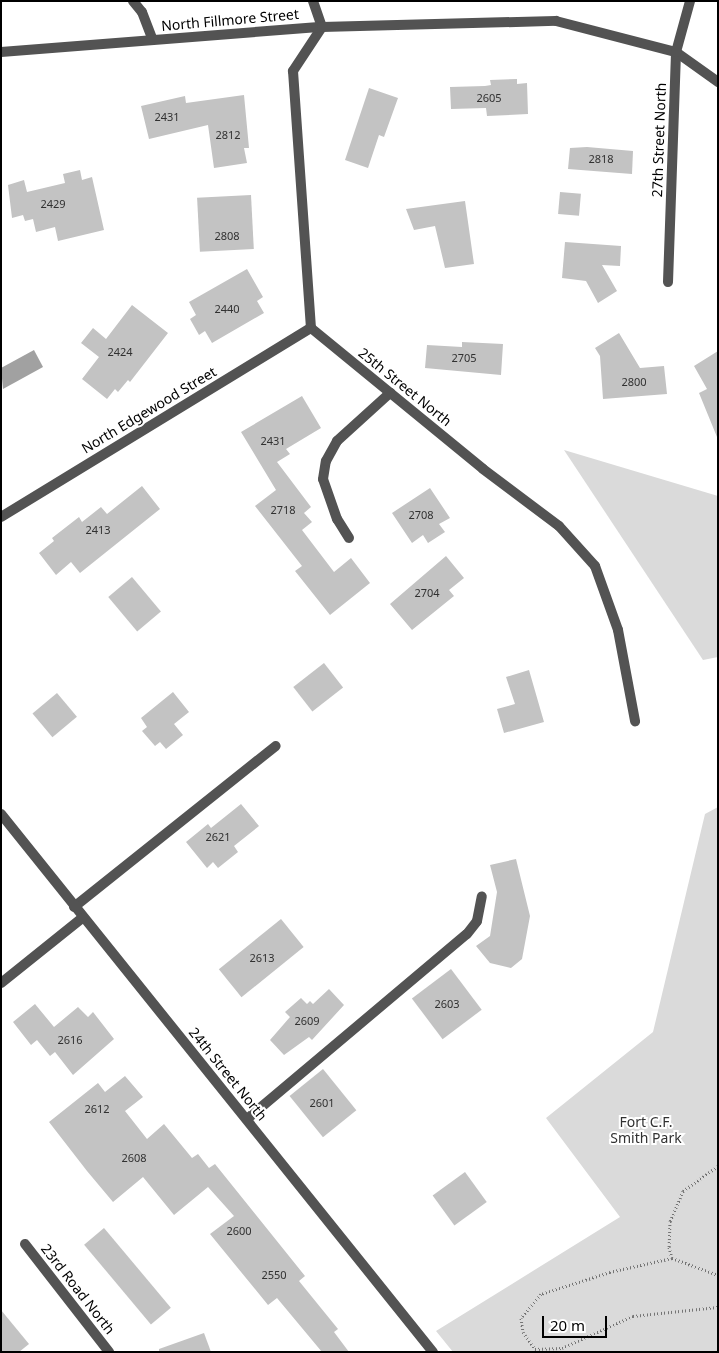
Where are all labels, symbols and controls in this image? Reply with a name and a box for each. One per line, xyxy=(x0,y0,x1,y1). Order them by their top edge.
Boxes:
street label: North Fillmore Street xyxy=(161,6,299,34)
street label: 27th Street North xyxy=(649,82,669,198)
house number: 2605 xyxy=(476,91,502,105)
house number: 2431 xyxy=(154,110,180,124)
house number: 2812 xyxy=(215,128,241,142)
house number: 2818 xyxy=(588,152,614,166)
house number: 2429 xyxy=(40,197,66,211)
house number: 2808 xyxy=(214,229,240,243)
house number: 2440 xyxy=(214,302,240,316)
street label: 25th Street North xyxy=(355,344,455,430)
house number: 2424 xyxy=(107,345,133,359)
house number: 2705 xyxy=(451,351,477,365)
street label: North Edgewood Street xyxy=(79,363,219,457)
house number: 2800 xyxy=(621,375,647,389)
house number: 2431 xyxy=(260,434,286,448)
house number: 2718 xyxy=(270,503,296,517)
house number: 2708 xyxy=(408,508,434,522)
house number: 2413 xyxy=(85,523,111,537)
house number: 2704 xyxy=(414,586,440,600)
house number: 2621 xyxy=(205,830,231,844)
house number: 2613 xyxy=(249,951,275,965)
house number: 2603 xyxy=(434,997,460,1011)
house number: 2609 xyxy=(294,1014,320,1028)
street label: 24th Street North xyxy=(185,1024,271,1124)
house number: 2616 xyxy=(57,1033,83,1047)
house number: 2601 xyxy=(309,1096,335,1110)
house number: 2612 xyxy=(84,1102,110,1116)
park label: Fort C.F. Smith Park xyxy=(610,1114,682,1146)
house number: 2608 xyxy=(121,1151,147,1165)
house number: 2600 xyxy=(226,1224,252,1238)
street label: 23rd Road North xyxy=(38,1241,118,1337)
house number: 2550 xyxy=(261,1268,287,1282)
scale bar xyxy=(544,1306,609,1338)
text: 20 m xyxy=(550,1315,585,1335)

